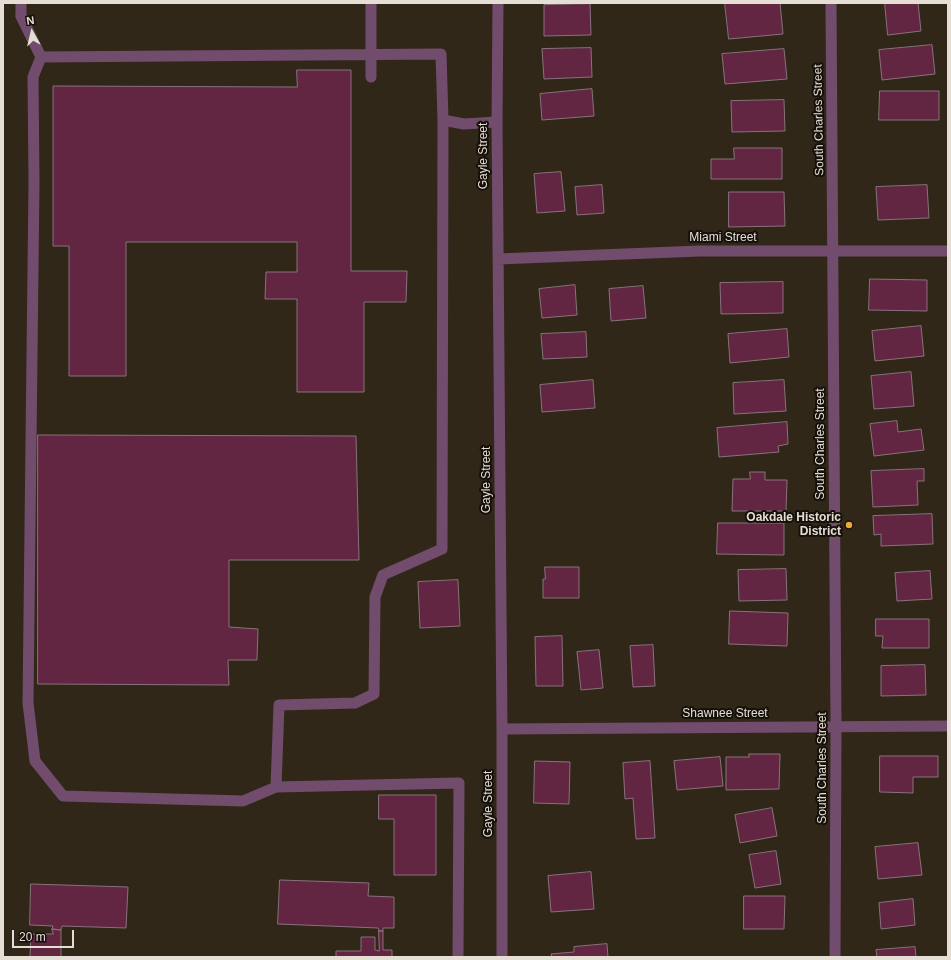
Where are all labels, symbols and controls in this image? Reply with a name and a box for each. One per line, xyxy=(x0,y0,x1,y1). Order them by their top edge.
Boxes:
north arrow xyxy=(12,12,52,52)
text: N xyxy=(26,14,35,27)
street label: South Charles Street xyxy=(811,64,827,176)
street label: Gayle Street xyxy=(477,123,491,189)
street label: Miami Street xyxy=(689,231,757,245)
street label: South Charles Street xyxy=(814,388,828,500)
street label: Gayle Street xyxy=(480,447,494,513)
place label: Oakdale Historic District xyxy=(746,511,841,539)
marker: Oakdale Historic District xyxy=(844,520,854,530)
street label: Shawnee Street xyxy=(682,707,768,721)
street label: South Charles Street xyxy=(816,712,830,824)
street label: Gayle Street xyxy=(482,771,496,837)
scale bar xyxy=(14,922,76,948)
text: 20 m xyxy=(19,930,46,944)

